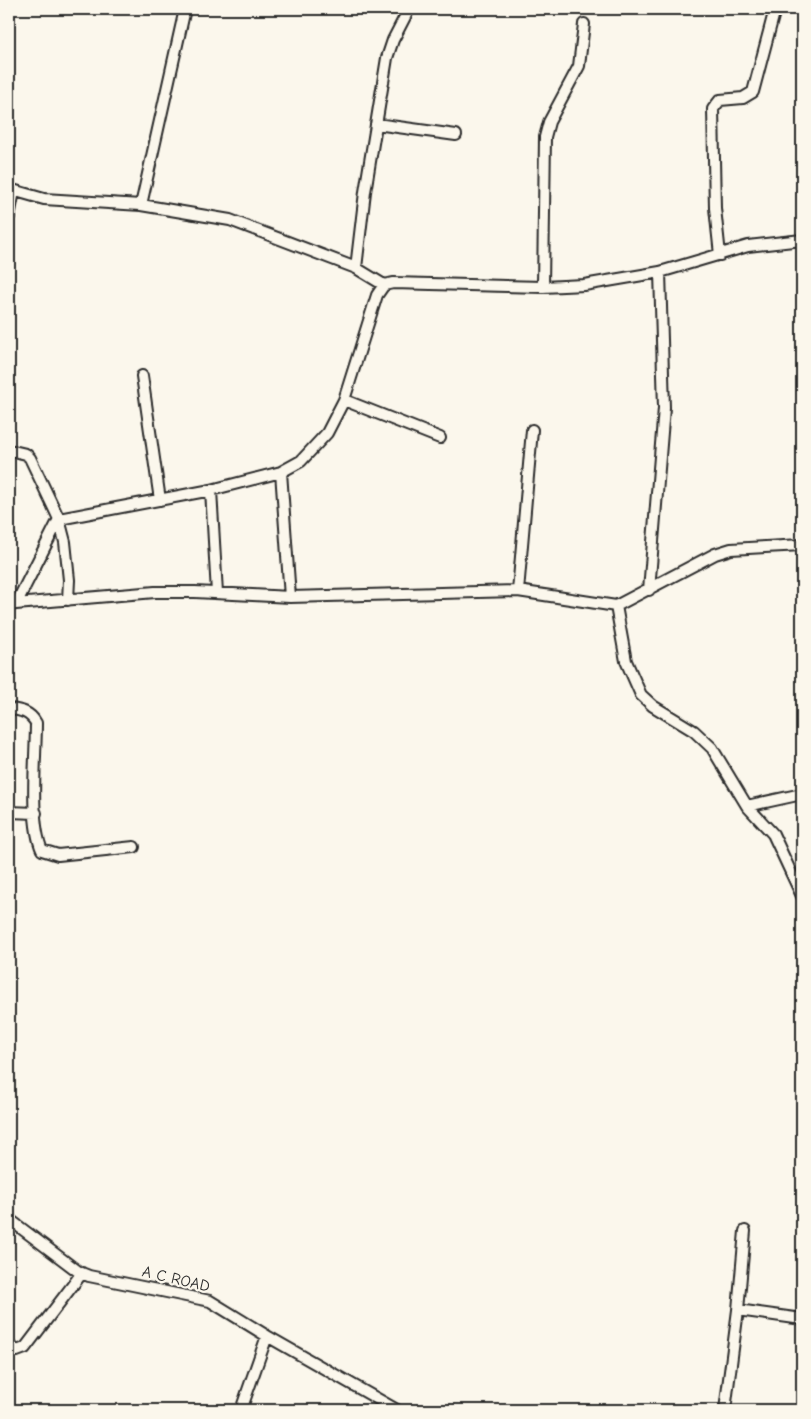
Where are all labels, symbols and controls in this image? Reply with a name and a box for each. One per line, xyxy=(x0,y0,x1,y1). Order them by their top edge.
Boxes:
street label: A C ROAD xyxy=(140,1262,212,1296)

